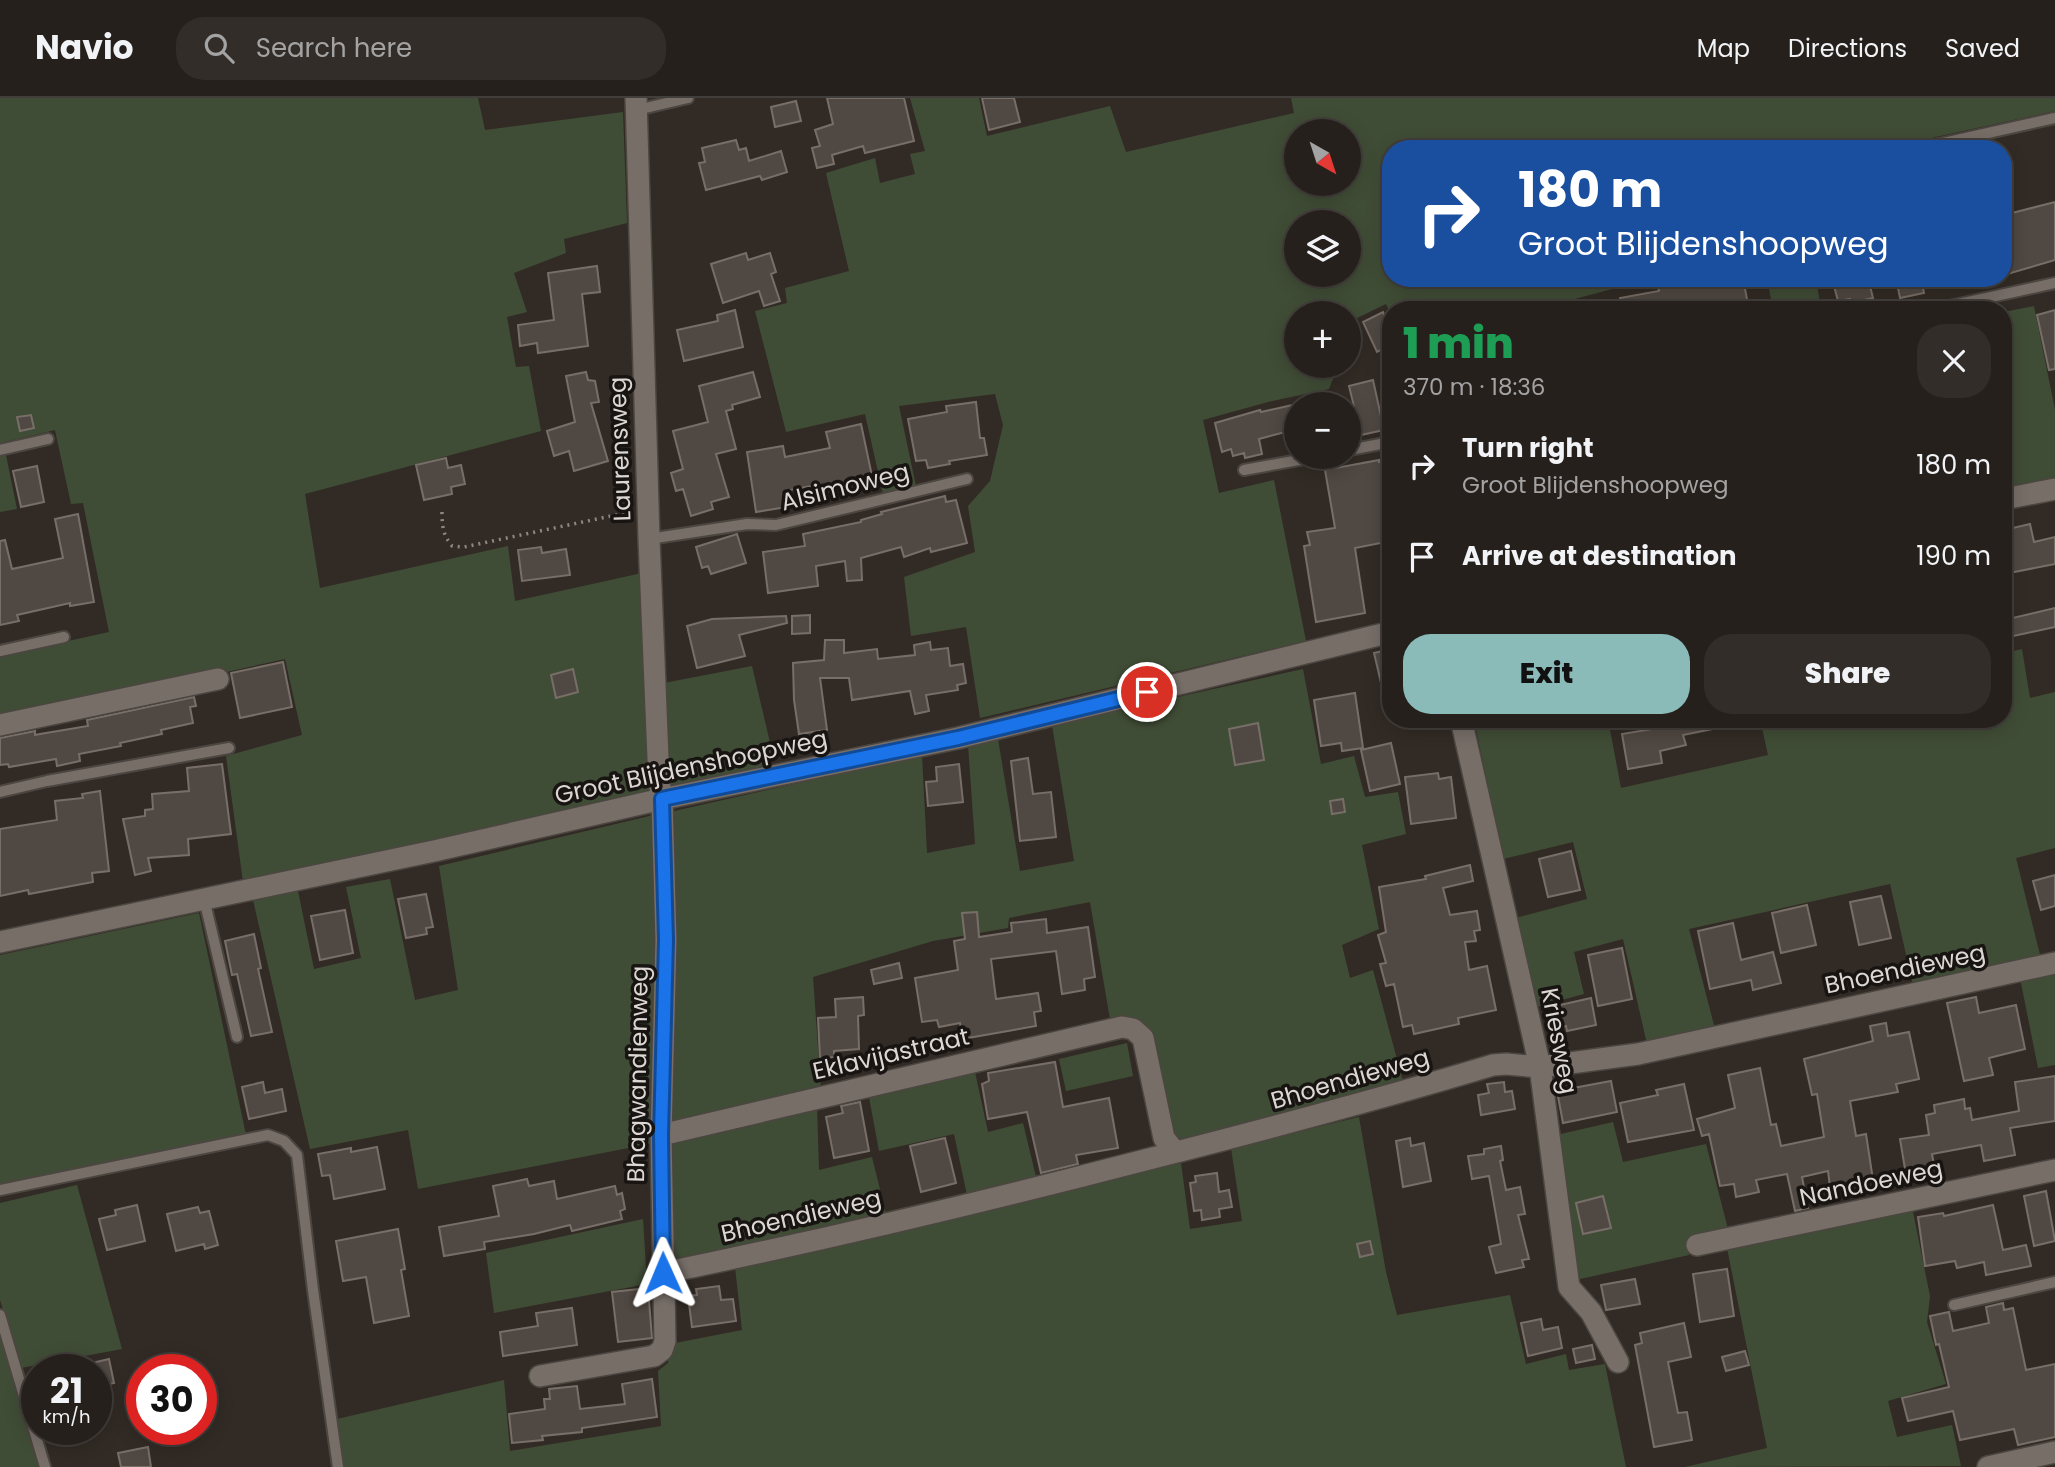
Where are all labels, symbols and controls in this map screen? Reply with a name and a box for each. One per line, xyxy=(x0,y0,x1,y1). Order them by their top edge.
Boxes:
search box xyxy=(176,17,666,80)
text: Navio xyxy=(35,24,134,71)
icon: search xyxy=(200,29,238,67)
text: Search here xyxy=(256,30,412,66)
text: Map xyxy=(1697,32,1750,65)
text: Directions xyxy=(1788,32,1907,65)
text: Saved xyxy=(1945,32,2020,65)
north arrow xyxy=(1284,119,1362,196)
map controls xyxy=(1284,119,1361,469)
text: 180 m xyxy=(1518,156,1662,224)
icon: right xyxy=(1403,168,1494,259)
button: layers xyxy=(1284,210,1361,287)
text: Groot Blijdenshoopweg xyxy=(1518,221,1889,266)
button: + xyxy=(1284,301,1361,378)
text: 1 min xyxy=(1403,314,1514,373)
button: close xyxy=(1917,324,1991,398)
text: 370 m · 18:36 xyxy=(1403,371,1545,403)
street label: Laurensweg xyxy=(600,376,639,522)
button: − xyxy=(1284,392,1361,469)
text: Turn right xyxy=(1462,430,1594,466)
icon: right xyxy=(1403,447,1441,485)
text: 180 m xyxy=(1916,447,1991,483)
street label: Alsimoweg xyxy=(777,455,913,518)
text: Groot Blijdenshoopweg xyxy=(1462,469,1728,501)
icon: arrive xyxy=(1403,538,1441,576)
text: Arrive at destination xyxy=(1462,538,1737,574)
text: 190 m xyxy=(1916,538,1991,574)
button: Exit xyxy=(1403,634,1690,714)
button: Share xyxy=(1704,634,1991,714)
pin xyxy=(1117,662,1177,722)
icon: arrive xyxy=(1128,673,1166,711)
street label: Groot Blijdenshoopweg xyxy=(551,721,830,812)
street label: Bhoendieweg xyxy=(1822,935,1988,1002)
street label: Bhagwandienweg xyxy=(619,965,656,1183)
street label: Kriesweg xyxy=(1533,985,1586,1097)
street label: Eklavijastraat xyxy=(809,1019,972,1088)
street label: Bhoendieweg xyxy=(1267,1040,1433,1117)
street label: Nandoeweg xyxy=(1796,1151,1946,1214)
street label: Bhoendieweg xyxy=(718,1181,884,1250)
position arrow xyxy=(626,1236,700,1310)
speed limit sign: 30 xyxy=(126,1354,217,1445)
text: 21 xyxy=(50,1366,83,1415)
text: km/h xyxy=(43,1404,90,1429)

